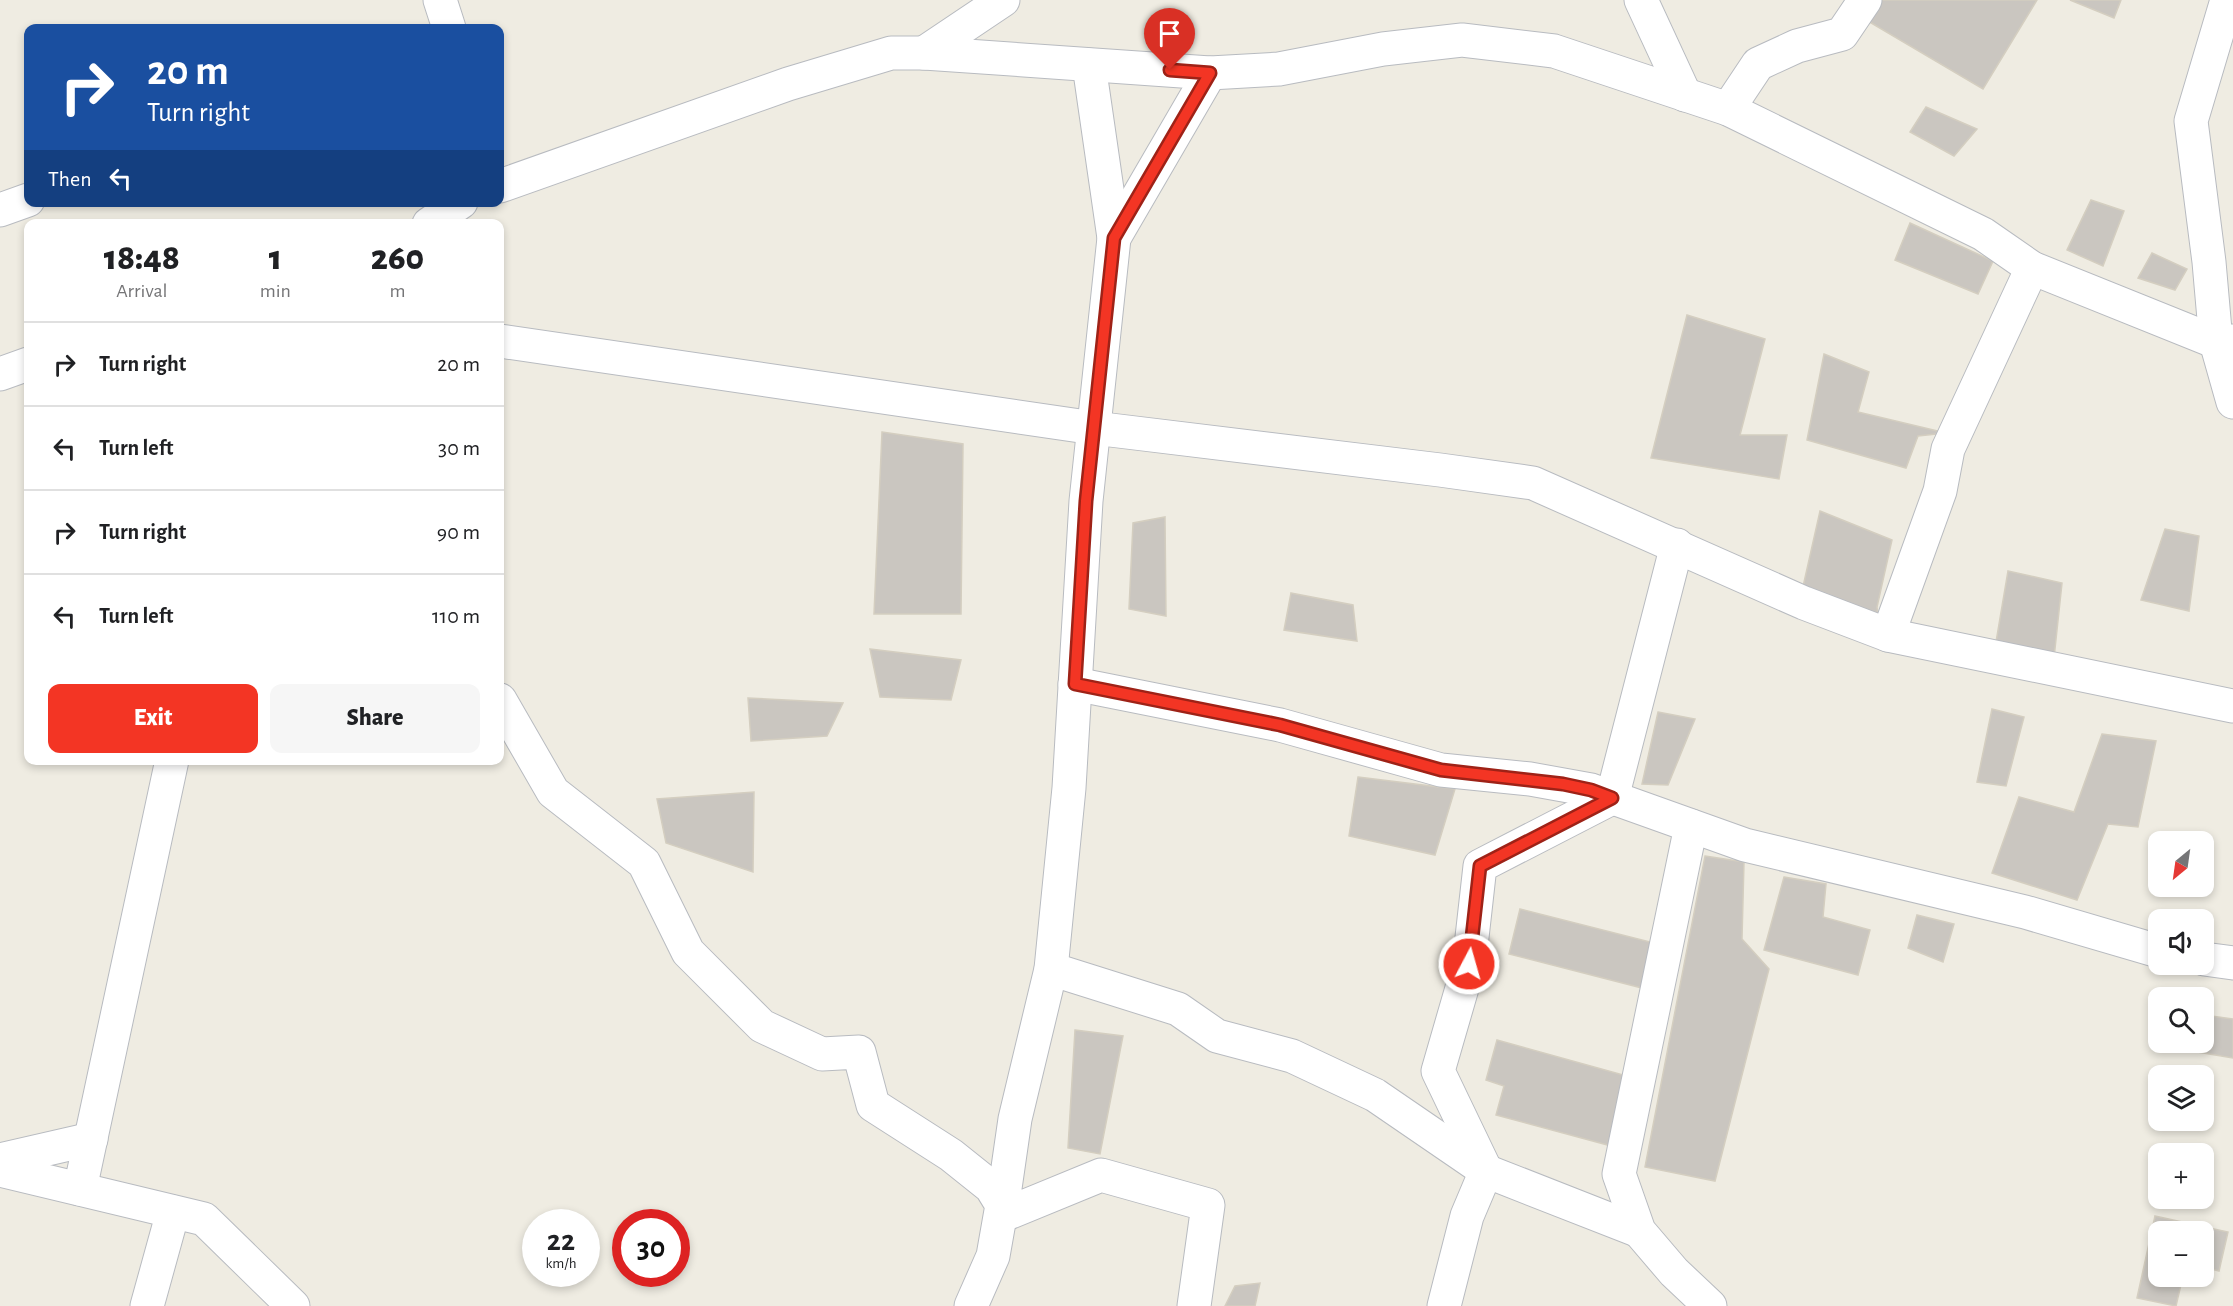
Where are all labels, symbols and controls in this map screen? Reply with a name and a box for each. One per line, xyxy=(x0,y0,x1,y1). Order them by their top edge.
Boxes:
pin xyxy=(1144,8,1195,70)
icon: arrive xyxy=(1153,17,1186,50)
icon: right xyxy=(48,48,126,126)
text: 20 m xyxy=(147,50,229,92)
text: Turn right xyxy=(147,99,250,126)
icon: left xyxy=(104,162,137,195)
text: Then xyxy=(48,168,92,190)
text: 18:48 xyxy=(104,240,180,276)
text: 1 xyxy=(269,240,282,276)
text: 260 xyxy=(371,240,424,276)
text: Arrival xyxy=(116,281,168,301)
text: min xyxy=(260,281,291,301)
text: m xyxy=(389,281,405,301)
icon: right xyxy=(48,348,81,381)
text: Turn right xyxy=(99,353,186,375)
text: 20 m xyxy=(437,353,480,375)
icon: left xyxy=(48,432,81,465)
text: Turn left xyxy=(99,437,173,459)
text: 30 m xyxy=(438,437,480,459)
icon: right xyxy=(48,516,81,549)
text: Turn right xyxy=(99,521,186,543)
text: 90 m xyxy=(437,521,480,543)
icon: left xyxy=(48,600,81,633)
text: Turn left xyxy=(99,605,173,627)
text: 110 m xyxy=(432,605,480,627)
button: Exit xyxy=(48,684,258,753)
button: Share xyxy=(270,684,480,753)
north arrow xyxy=(2148,831,2214,897)
map controls xyxy=(2148,831,2214,1287)
button: sound xyxy=(2148,909,2214,975)
position arrow xyxy=(1437,932,1501,996)
button: search xyxy=(2148,987,2214,1053)
button: layers xyxy=(2148,1065,2214,1131)
button: + xyxy=(2148,1143,2214,1209)
speed limit sign: 30 xyxy=(612,1209,690,1287)
button: − xyxy=(2148,1221,2214,1287)
text: 22 xyxy=(547,1226,575,1256)
text: km/h xyxy=(546,1256,576,1271)

